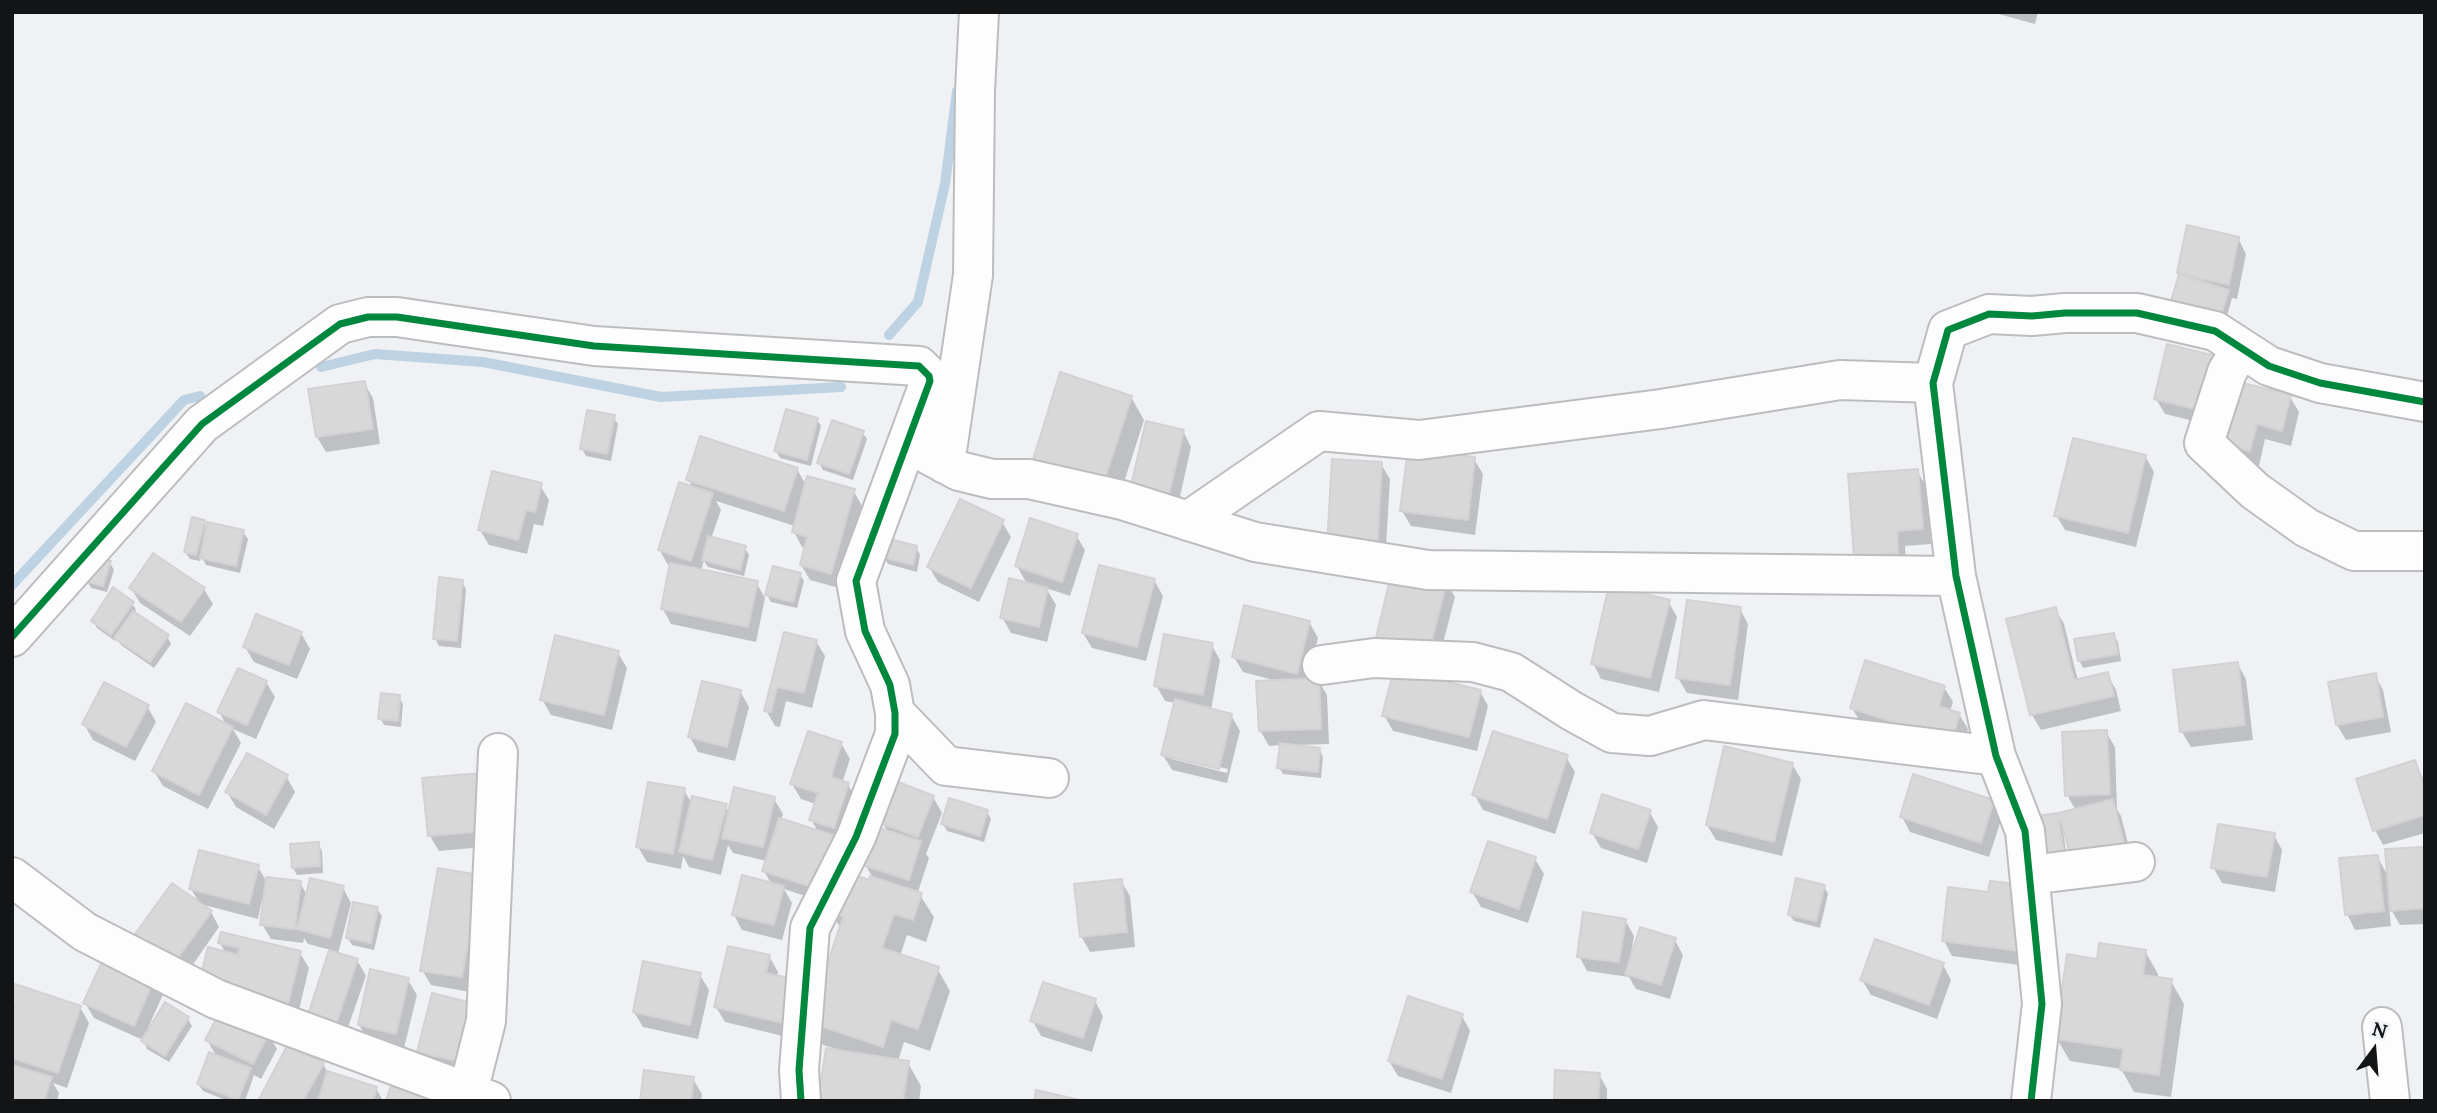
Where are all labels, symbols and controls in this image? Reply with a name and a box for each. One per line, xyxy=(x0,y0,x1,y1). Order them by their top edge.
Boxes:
north arrow xyxy=(2339,1015,2409,1085)
text: N xyxy=(2369,1016,2390,1043)

